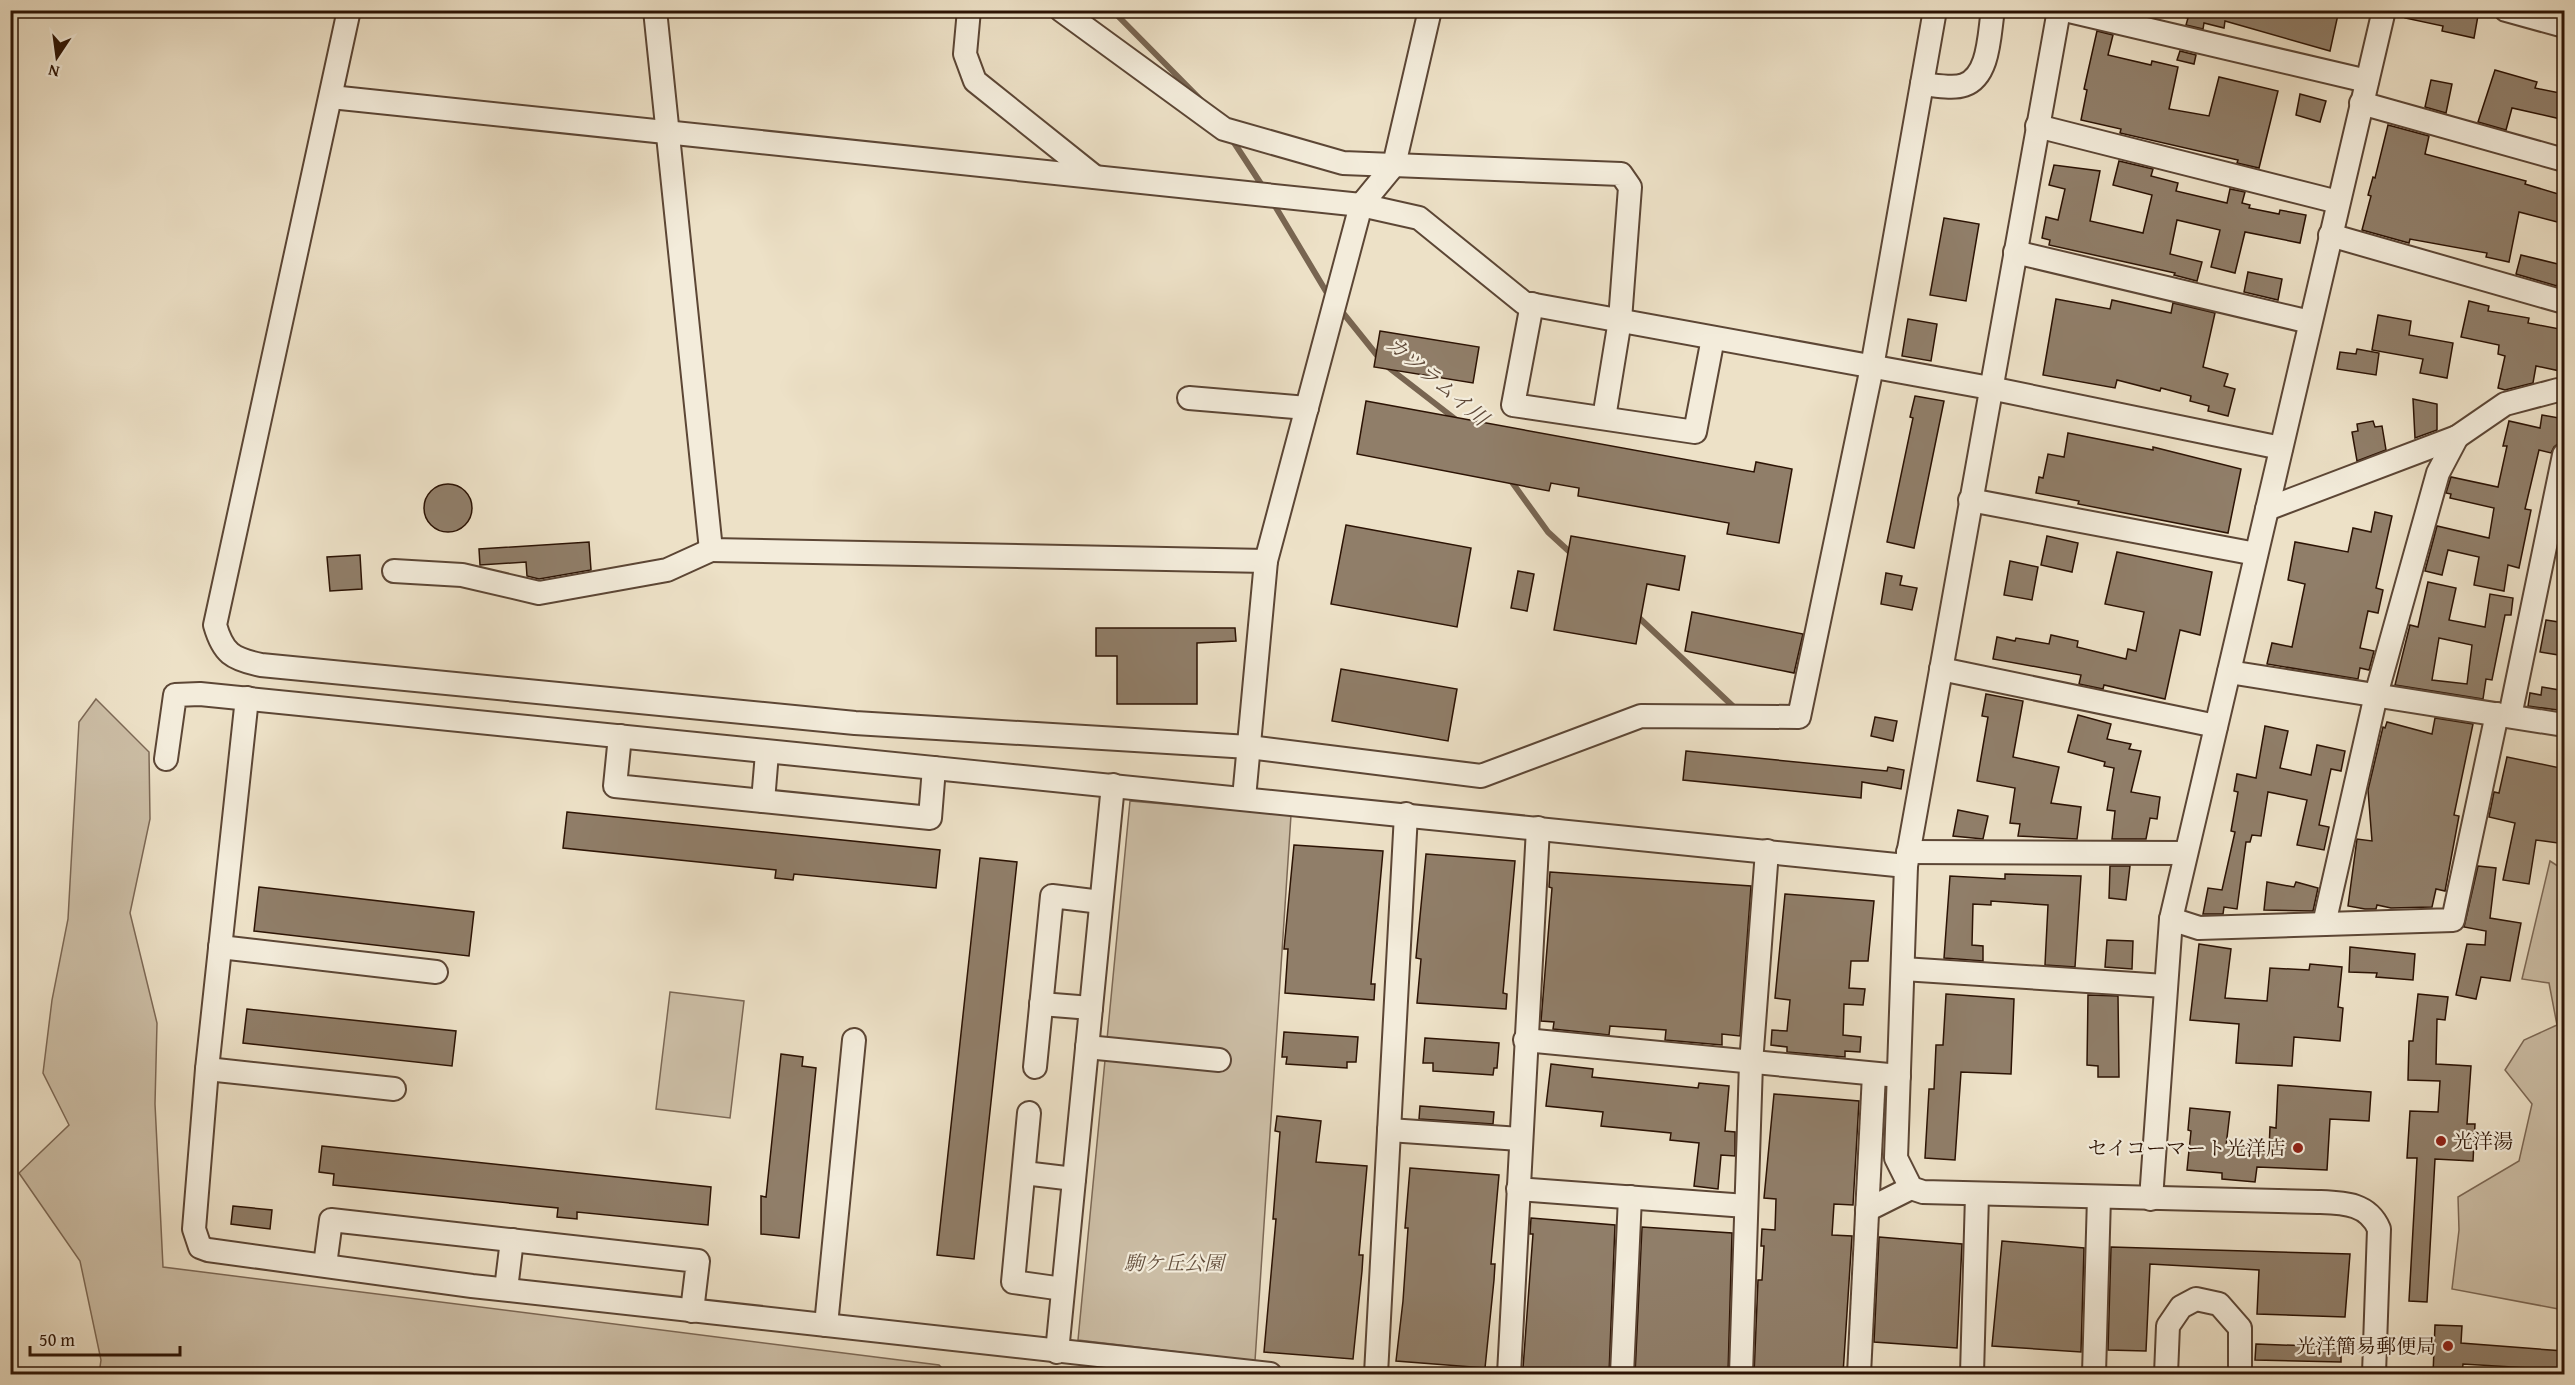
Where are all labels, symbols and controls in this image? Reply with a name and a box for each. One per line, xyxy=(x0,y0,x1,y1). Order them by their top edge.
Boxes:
north arrow xyxy=(27,27,87,87)
text: N xyxy=(45,59,62,85)
water label: カツラムイ川 xyxy=(1379,328,1497,434)
place label: 光洋湯 xyxy=(2453,1126,2513,1155)
place label: セイコーマート光洋店 xyxy=(2087,1133,2286,1162)
marker: 光洋湯 xyxy=(2434,1134,2448,1148)
marker: セイコーマート光洋店 xyxy=(2291,1141,2305,1155)
park label: 駒ケ丘公園 xyxy=(1124,1248,1227,1277)
scale bar xyxy=(30,1319,180,1357)
text: 50 m xyxy=(39,1326,75,1353)
place label: 光洋簡易郵便局 xyxy=(2296,1331,2436,1360)
marker: 光洋簡易郵便局 xyxy=(2441,1339,2455,1353)

